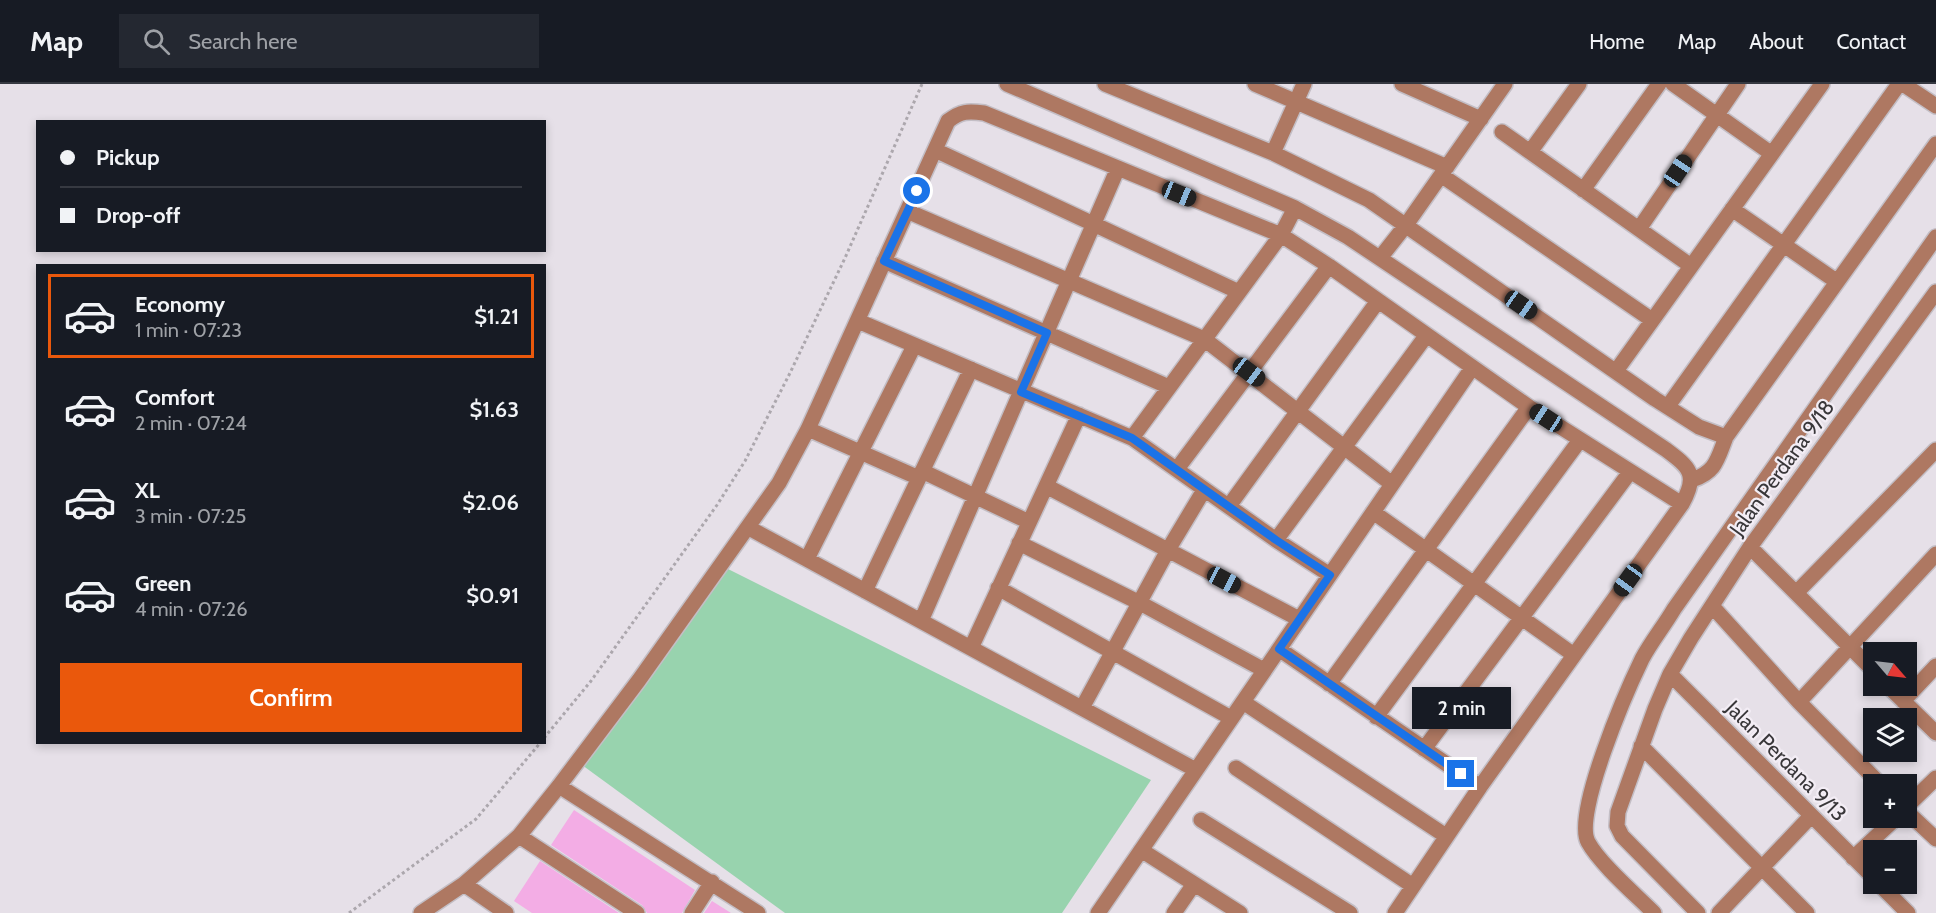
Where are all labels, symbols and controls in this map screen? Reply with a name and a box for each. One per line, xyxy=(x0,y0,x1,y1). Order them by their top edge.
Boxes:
search box xyxy=(119,14,539,68)
text: Map xyxy=(30,24,83,58)
icon: search xyxy=(140,25,173,58)
text: Search here xyxy=(188,28,297,55)
text: Home xyxy=(1589,29,1645,54)
text: Map xyxy=(1678,29,1716,54)
text: About xyxy=(1749,29,1803,54)
text: Contact xyxy=(1836,29,1906,54)
text: Pickup xyxy=(96,144,160,171)
car xyxy=(1660,151,1696,191)
route start xyxy=(903,177,930,204)
car xyxy=(1159,179,1199,209)
text: Drop-off xyxy=(96,202,180,229)
car xyxy=(1501,287,1541,323)
icon: car xyxy=(63,289,117,343)
text: Economy xyxy=(135,291,225,318)
text: $1.21 xyxy=(474,303,519,330)
text: 1 min · 07:23 xyxy=(135,318,242,342)
car xyxy=(1229,354,1269,390)
icon: car xyxy=(63,382,117,436)
text: Comfort xyxy=(135,384,214,411)
street label: Jalan Perdana 9/18 xyxy=(1723,395,1839,541)
text: $1.63 xyxy=(469,396,519,423)
car xyxy=(1526,401,1566,435)
text: 2 min · 07:24 xyxy=(135,411,247,435)
icon: car xyxy=(63,475,117,529)
text: XL xyxy=(135,477,160,504)
text: $2.06 xyxy=(462,489,519,516)
text: 3 min · 07:25 xyxy=(135,504,246,528)
car xyxy=(1610,560,1646,600)
car xyxy=(1204,564,1244,596)
icon: car xyxy=(63,568,117,622)
text: Green xyxy=(135,570,191,597)
text: $0.91 xyxy=(466,582,519,609)
text: 4 min · 07:26 xyxy=(135,597,248,621)
north arrow xyxy=(1863,642,1917,696)
map controls xyxy=(1863,642,1917,894)
button: Confirm xyxy=(60,663,522,732)
callout: 2 min xyxy=(1412,687,1510,729)
street label: Jalan Perdana 9/13 xyxy=(1720,694,1852,826)
text: 2 min xyxy=(1437,696,1486,720)
button: layers xyxy=(1863,708,1917,762)
route end xyxy=(1447,760,1474,787)
button: + xyxy=(1863,774,1917,828)
button: − xyxy=(1863,840,1917,894)

